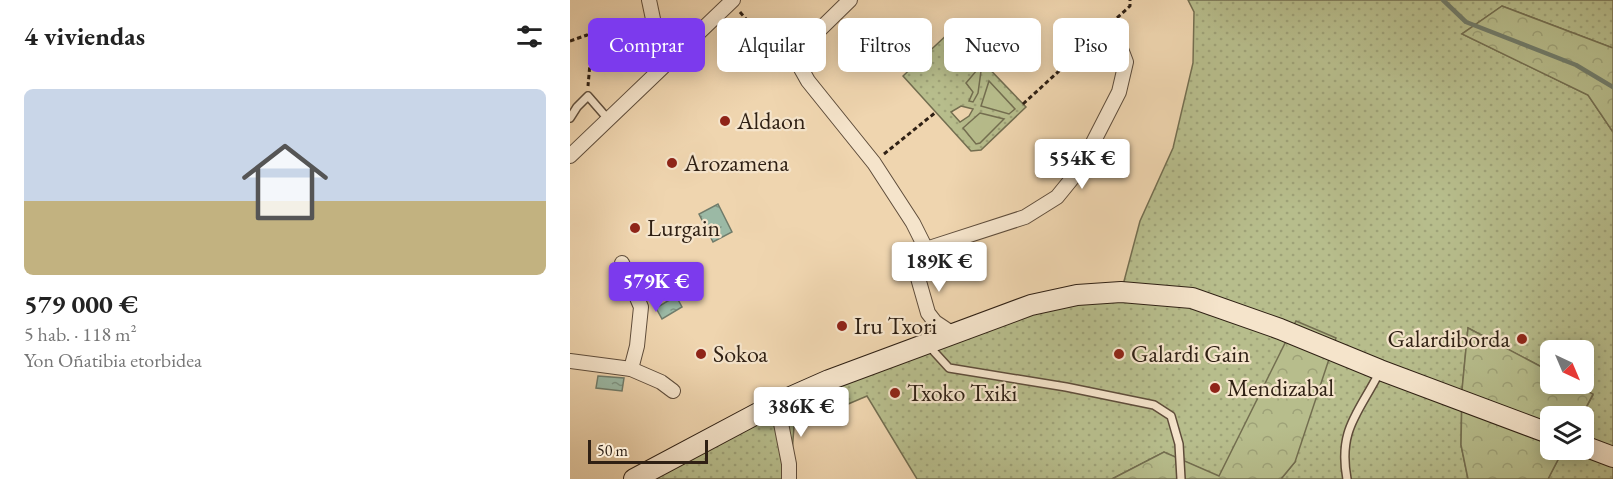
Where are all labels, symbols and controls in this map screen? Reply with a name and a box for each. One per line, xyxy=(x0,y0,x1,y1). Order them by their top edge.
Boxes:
chip: Comprar xyxy=(588,18,705,72)
chip: Alquilar xyxy=(717,18,826,72)
chip: Filtros xyxy=(838,18,932,72)
chip: Nuevo xyxy=(944,18,1041,72)
chip: Piso xyxy=(1053,18,1129,72)
text: 4 viviendas xyxy=(24,19,145,53)
icon: filters xyxy=(513,20,546,53)
place label: Aldaon xyxy=(736,105,806,136)
marker: Aldaon xyxy=(718,114,732,128)
icon: home xyxy=(231,128,339,236)
pin: 554K € xyxy=(1033,139,1131,190)
text: 554K € xyxy=(1049,145,1115,171)
place label: Arozamena xyxy=(683,147,789,178)
marker: Arozamena xyxy=(665,156,679,170)
place label: Lurgain xyxy=(647,212,721,243)
marker: Lurgain xyxy=(628,221,642,235)
pin: 189K € xyxy=(890,242,988,293)
text: 189K € xyxy=(906,248,972,274)
pin: 579K € xyxy=(607,262,705,313)
text: 579K € xyxy=(623,268,689,294)
text: 579 000 € xyxy=(24,287,138,321)
place label: Iru Txori xyxy=(854,310,937,341)
marker: Iru Txori xyxy=(835,319,849,333)
text: 5 hab. · 118 m² xyxy=(24,321,137,347)
place label: Galardiborda xyxy=(1388,323,1510,354)
marker: Galardiborda xyxy=(1515,332,1529,346)
place label: Sokoa xyxy=(713,338,768,369)
place label: Galardi Gain xyxy=(1131,338,1250,369)
north arrow xyxy=(1540,340,1594,394)
map controls xyxy=(1540,340,1594,460)
text: Yon Oñatibia etorbidea xyxy=(24,347,202,373)
marker: Sokoa xyxy=(694,347,708,361)
marker: Galardi Gain xyxy=(1112,347,1126,361)
place label: Mendizabal xyxy=(1227,372,1334,403)
place label: Txoko Txiki xyxy=(907,377,1017,408)
marker: Mendizabal xyxy=(1208,381,1222,395)
marker: Txoko Txiki xyxy=(888,386,902,400)
pin: 386K € xyxy=(752,387,850,438)
text: 386K € xyxy=(768,393,834,419)
button: layers xyxy=(1540,406,1594,460)
scale bar xyxy=(588,437,708,464)
text: 50 m xyxy=(597,440,628,461)

